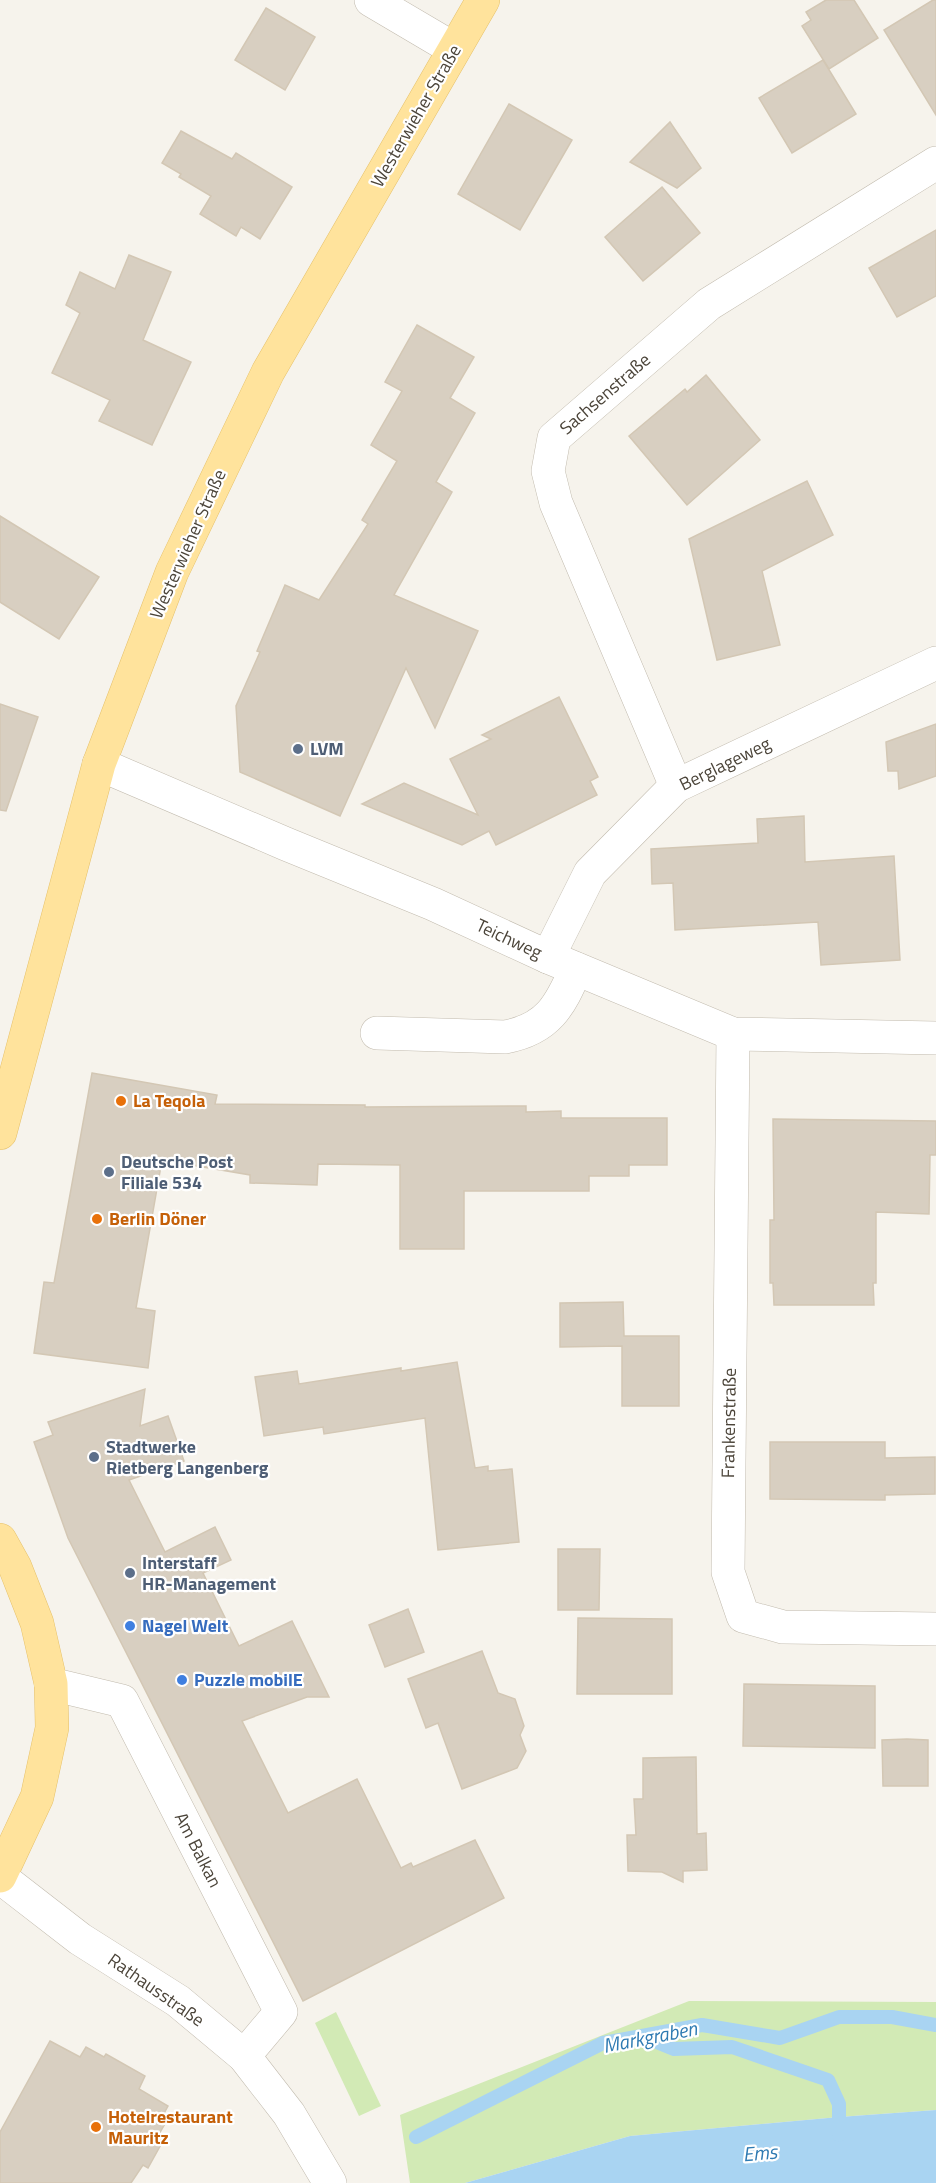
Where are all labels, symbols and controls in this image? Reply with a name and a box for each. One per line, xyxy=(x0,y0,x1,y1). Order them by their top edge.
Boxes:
street label: Westerwieher Straße xyxy=(364,39,468,192)
street label: Sachsenstraße xyxy=(553,346,656,441)
street label: Westerwieher Straße xyxy=(142,465,233,623)
street label: Berglageweg xyxy=(674,730,775,797)
place label: LVM xyxy=(310,735,344,762)
marker: LVM xyxy=(291,742,305,756)
street label: Teichweg xyxy=(472,911,547,966)
place label: La Teqola xyxy=(133,1087,205,1114)
marker: La Teqola xyxy=(114,1094,128,1108)
place label: Deutsche Post Filiale 534 xyxy=(121,1148,233,1196)
marker: Deutsche Post Filiale 534 xyxy=(102,1165,116,1179)
place label: Berlin Döner xyxy=(109,1205,206,1232)
marker: Berlin Döner xyxy=(90,1212,104,1226)
street label: Frankenstraße xyxy=(714,1368,743,1478)
place label: Stadtwerke Rietberg Langenberg xyxy=(106,1433,269,1481)
marker: Stadtwerke Rietberg Langenberg xyxy=(87,1450,101,1464)
place label: Interstaff HR-Management xyxy=(142,1549,277,1597)
marker: Interstaff HR-Management xyxy=(123,1566,137,1580)
place label: Nagel Welt xyxy=(142,1612,229,1639)
marker: Nagel Welt xyxy=(123,1619,137,1633)
place label: Puzzle mobilE xyxy=(194,1666,303,1693)
marker: Puzzle mobilE xyxy=(175,1673,189,1687)
street label: Am Balkan xyxy=(168,1807,229,1892)
street label: Rathausstraße xyxy=(103,1946,210,2033)
water label: Markgraben xyxy=(600,2012,701,2061)
place label: Hotelrestaurant Mauritz xyxy=(108,2103,233,2151)
marker: Hotelrestaurant Mauritz xyxy=(89,2120,103,2134)
water label: Ems xyxy=(742,2135,780,2169)

